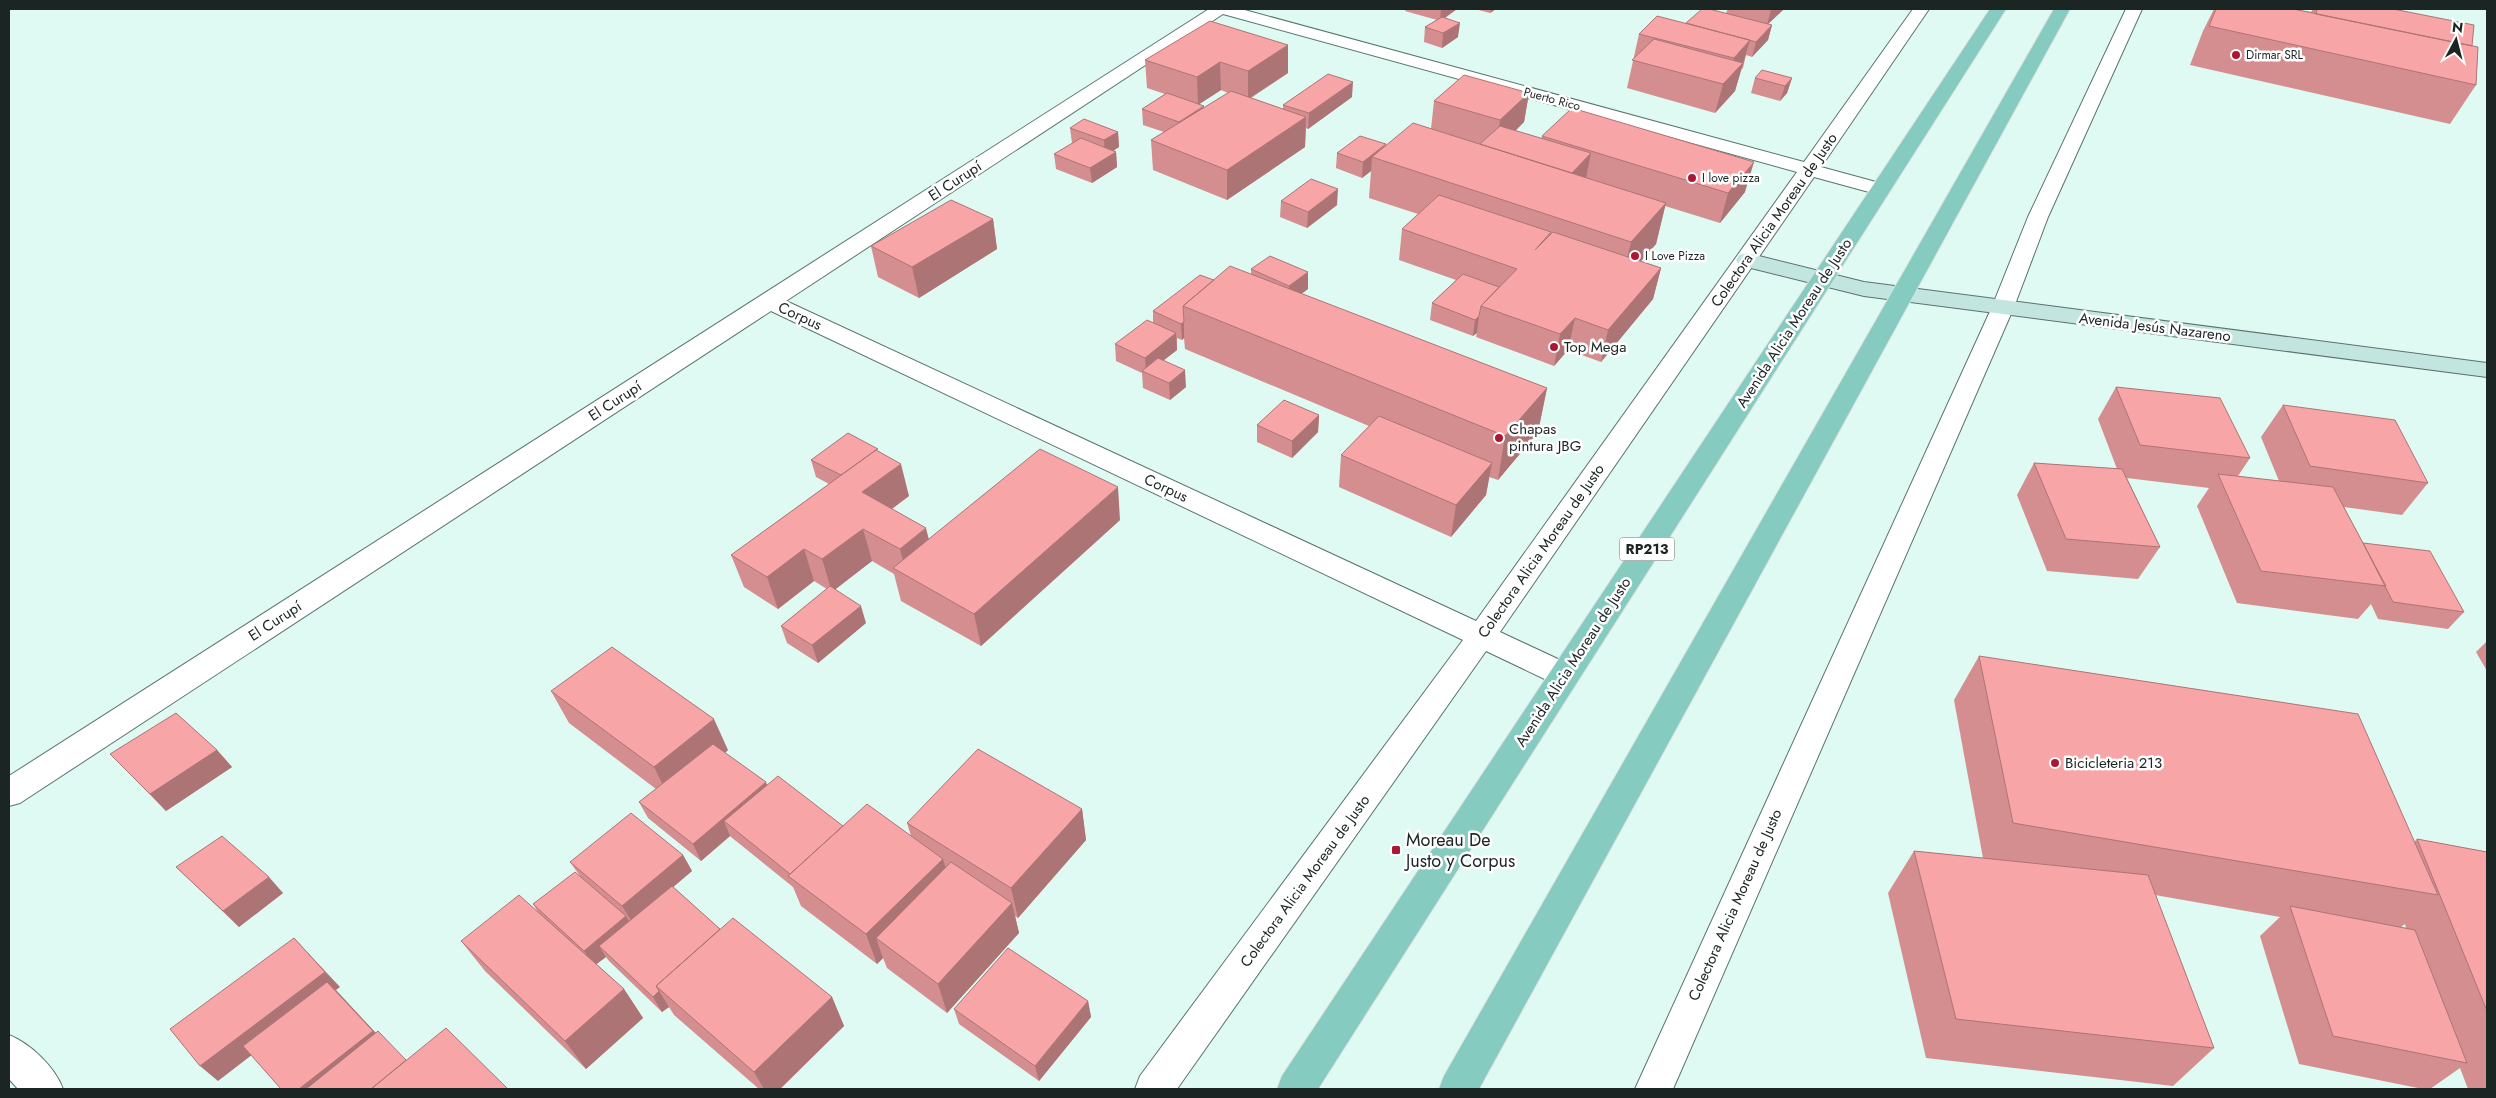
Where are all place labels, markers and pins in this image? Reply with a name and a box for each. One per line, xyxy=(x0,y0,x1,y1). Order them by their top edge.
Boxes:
place label: Dirmar SRL xyxy=(2246,46,2304,64)
marker: Dirmar SRL xyxy=(2230,49,2242,61)
place label: I love pizza xyxy=(1702,169,1760,187)
marker: I love pizza xyxy=(1686,172,1698,184)
place label: I Love Pizza xyxy=(1645,247,1705,265)
marker: I Love Pizza xyxy=(1629,250,1641,262)
place label: Top Mega xyxy=(1564,336,1626,358)
marker: Top Mega xyxy=(1548,341,1560,353)
place label: Chapas pintura JBG xyxy=(1509,418,1581,457)
marker: Chapas pintura JBG xyxy=(1493,432,1505,444)
place label: Bicicleteria 213 xyxy=(2065,752,2162,774)
marker: Bicicleteria 213 xyxy=(2049,757,2061,769)
place label: Moreau De Justo y Corpus xyxy=(1404,827,1515,874)
marker: Moreau De Justo y Corpus xyxy=(1390,844,1402,856)

